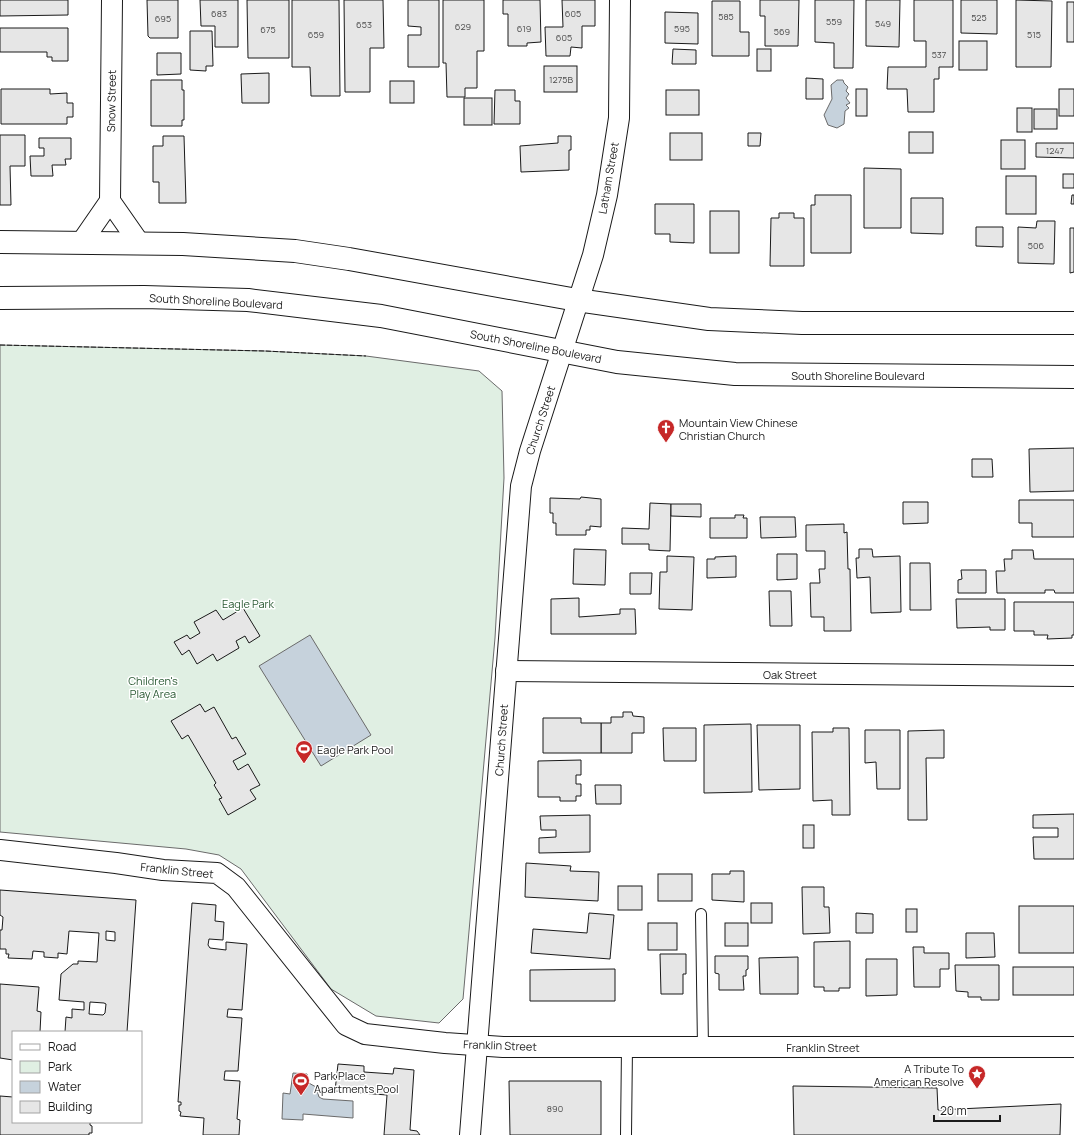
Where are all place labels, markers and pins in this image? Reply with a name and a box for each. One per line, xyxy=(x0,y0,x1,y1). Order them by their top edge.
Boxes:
place label: Mountain View Chinese Christian Church xyxy=(679,415,798,443)
church icon: Mountain View Chinese Christian Church xyxy=(656,418,676,443)
sports icon: Eagle Park Pool xyxy=(294,739,314,764)
place label: Eagle Park Pool xyxy=(317,742,393,757)
place label: A Tribute To American Resolve xyxy=(874,1061,965,1089)
place icon: A Tribute To American Resolve xyxy=(967,1064,987,1089)
place label: Park Place Apartments Pool xyxy=(314,1068,399,1096)
sports icon: Park Place Apartments Pool xyxy=(291,1071,311,1096)

